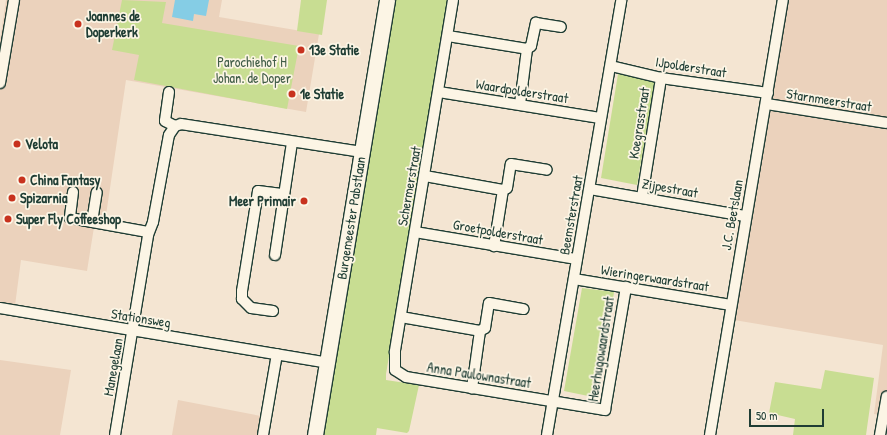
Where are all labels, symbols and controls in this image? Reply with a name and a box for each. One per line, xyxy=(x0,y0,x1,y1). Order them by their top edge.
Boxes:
place label: Joannes de Doperkerk xyxy=(86,8,140,40)
marker: Joannes de Doperkerk xyxy=(73,19,83,29)
place label: 13e Statie xyxy=(309,42,359,58)
marker: 13e Statie xyxy=(296,45,306,55)
street label: IJpolderstraat xyxy=(654,53,728,81)
park label: Parochiehof H Johan. de Doper xyxy=(213,54,291,86)
street label: Waardpolderstraat xyxy=(474,75,570,107)
street label: Starnmeerstraat xyxy=(785,85,873,115)
place label: 1e Statie xyxy=(300,86,344,102)
street label: Koegrasstraat xyxy=(625,86,653,160)
marker: 1e Statie xyxy=(287,89,297,99)
place label: Velota xyxy=(25,136,58,152)
marker: Velota xyxy=(12,139,22,149)
street label: Schermerstraat xyxy=(394,145,424,227)
street label: Burgemeester Pabstlaan xyxy=(333,155,369,281)
place label: China Fantasy xyxy=(30,172,100,188)
street label: Beemsterstraat xyxy=(556,174,586,256)
marker: China Fantasy xyxy=(17,175,27,185)
street label: Zijpestraat xyxy=(641,175,699,201)
street label: J.C. Beetslaan xyxy=(718,178,746,252)
place label: Spizarnia xyxy=(20,190,67,206)
marker: Spizarnia xyxy=(7,193,17,203)
place label: Meer Primair xyxy=(229,193,296,209)
marker: Meer Primair xyxy=(299,196,309,206)
place label: Super Fly Coffeeshop xyxy=(16,211,121,227)
marker: Super Fly Coffeeshop xyxy=(3,214,13,224)
street label: Groetpolderstraat xyxy=(452,216,544,248)
street label: Wieringerwaardstraat xyxy=(600,261,710,295)
street label: Heerhugowaardstraat xyxy=(584,295,618,403)
street label: Stationsweg xyxy=(110,305,172,331)
street label: Manegelaan xyxy=(100,337,126,397)
street label: Anna Paulownastraat xyxy=(426,358,532,392)
scale bar xyxy=(751,401,826,427)
text: 50 m xyxy=(756,407,777,424)

